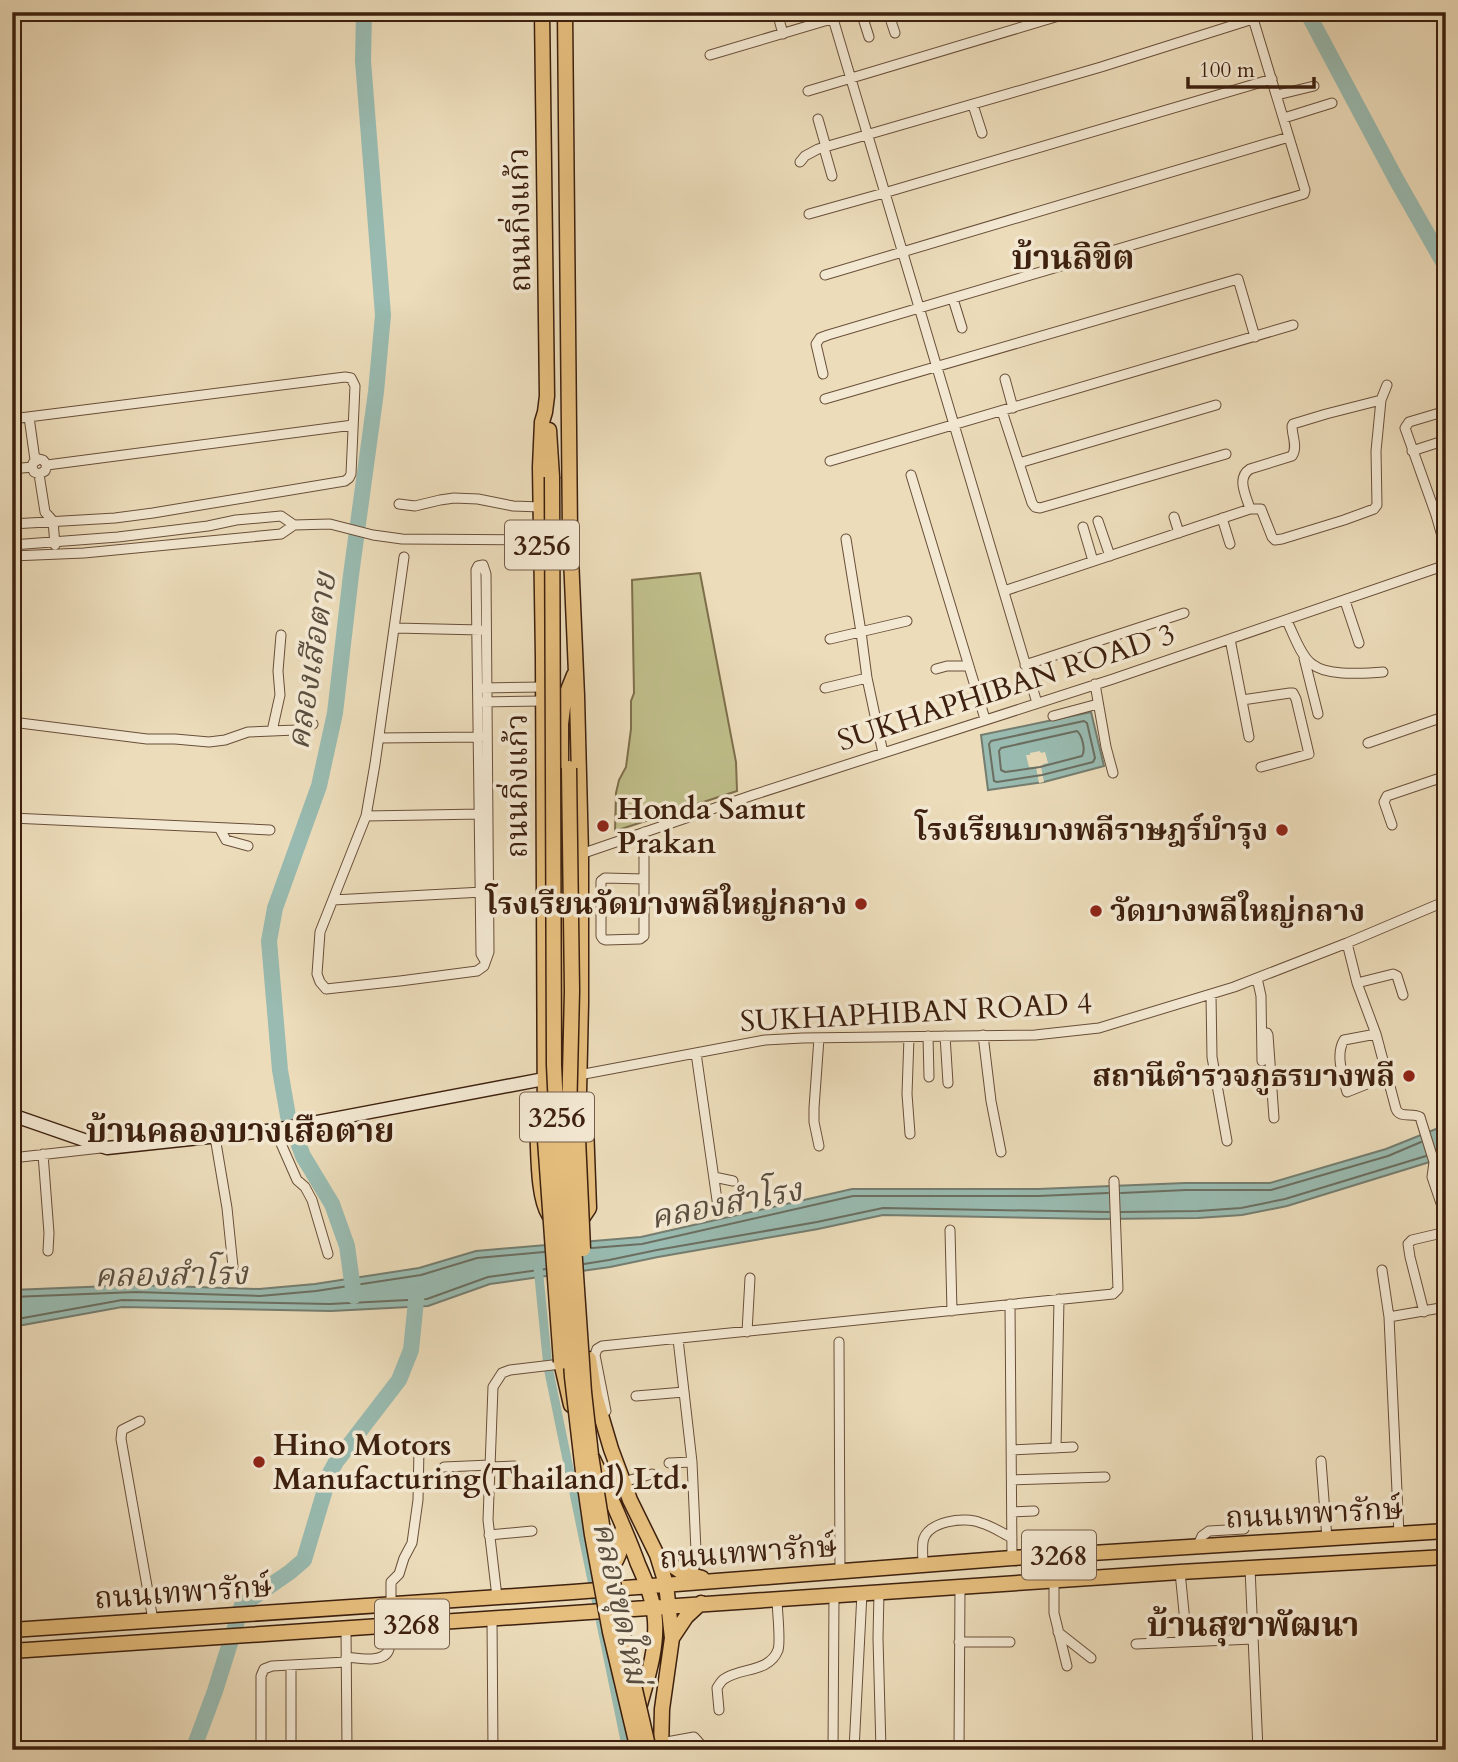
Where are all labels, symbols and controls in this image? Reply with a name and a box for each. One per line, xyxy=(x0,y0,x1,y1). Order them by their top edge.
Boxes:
scale bar xyxy=(1188,46,1314,90)
text: 100 m xyxy=(1199,56,1255,85)
street label: ถนนกิ่งแก้ว xyxy=(496,147,541,293)
district label: บ้านลิขิต xyxy=(1011,236,1135,281)
road number: 3256 xyxy=(505,520,579,570)
water label: คลองเสือตาย xyxy=(276,568,348,753)
street label: SUKHAPHIBAN ROAD 3 xyxy=(832,614,1180,761)
street label: ถนนกิ่งแก้ว xyxy=(496,714,538,858)
place label: Honda Samut Prakan xyxy=(617,789,806,864)
place label: โรงเรียนบางพลีราษฎร์บำรุง xyxy=(914,809,1268,851)
marker: Honda Samut Prakan xyxy=(595,818,611,834)
marker: โรงเรียนบางพลีราษฎร์บำรุง xyxy=(1274,822,1290,838)
place label: โรงเรียนวัดบางพลีใหญ่กลาง xyxy=(485,883,847,925)
place label: วัดบางพลีใหญ่กลาง xyxy=(1110,890,1365,932)
marker: โรงเรียนวัดบางพลีใหญ่กลาง xyxy=(853,896,869,912)
marker: วัดบางพลีใหญ่กลาง xyxy=(1088,903,1104,919)
street label: SUKHAPHIBAN ROAD 4 xyxy=(739,983,1093,1042)
place label: สถานีตำรวจภูธรบางพลี xyxy=(1092,1056,1395,1097)
marker: สถานีตำรวจภูธรบางพลี xyxy=(1401,1068,1417,1084)
road number: 3256 xyxy=(520,1092,594,1142)
district label: บ้านคลองบางเสือตาย xyxy=(86,1109,394,1154)
water label: คลองสำโรง xyxy=(646,1167,807,1240)
water label: คลองสำโรง xyxy=(94,1251,249,1298)
place label: Hino Motors Manufacturing(Thailand) Ltd. xyxy=(273,1425,689,1500)
marker: Hino Motors Manufacturing(Thailand) Ltd. xyxy=(251,1454,267,1470)
street label: ถนนเทพารักษ์ xyxy=(1224,1488,1404,1539)
water label: คลองขุดใหม่ xyxy=(581,1518,660,1692)
street label: ถนนเทพารักษ์ xyxy=(658,1526,839,1579)
road number: 3268 xyxy=(1022,1530,1096,1580)
street label: ถนนเทพารักษ์ xyxy=(93,1566,274,1619)
road number: 3268 xyxy=(375,1600,449,1648)
district label: บ้านสุขาพัฒนา xyxy=(1147,1603,1359,1648)

